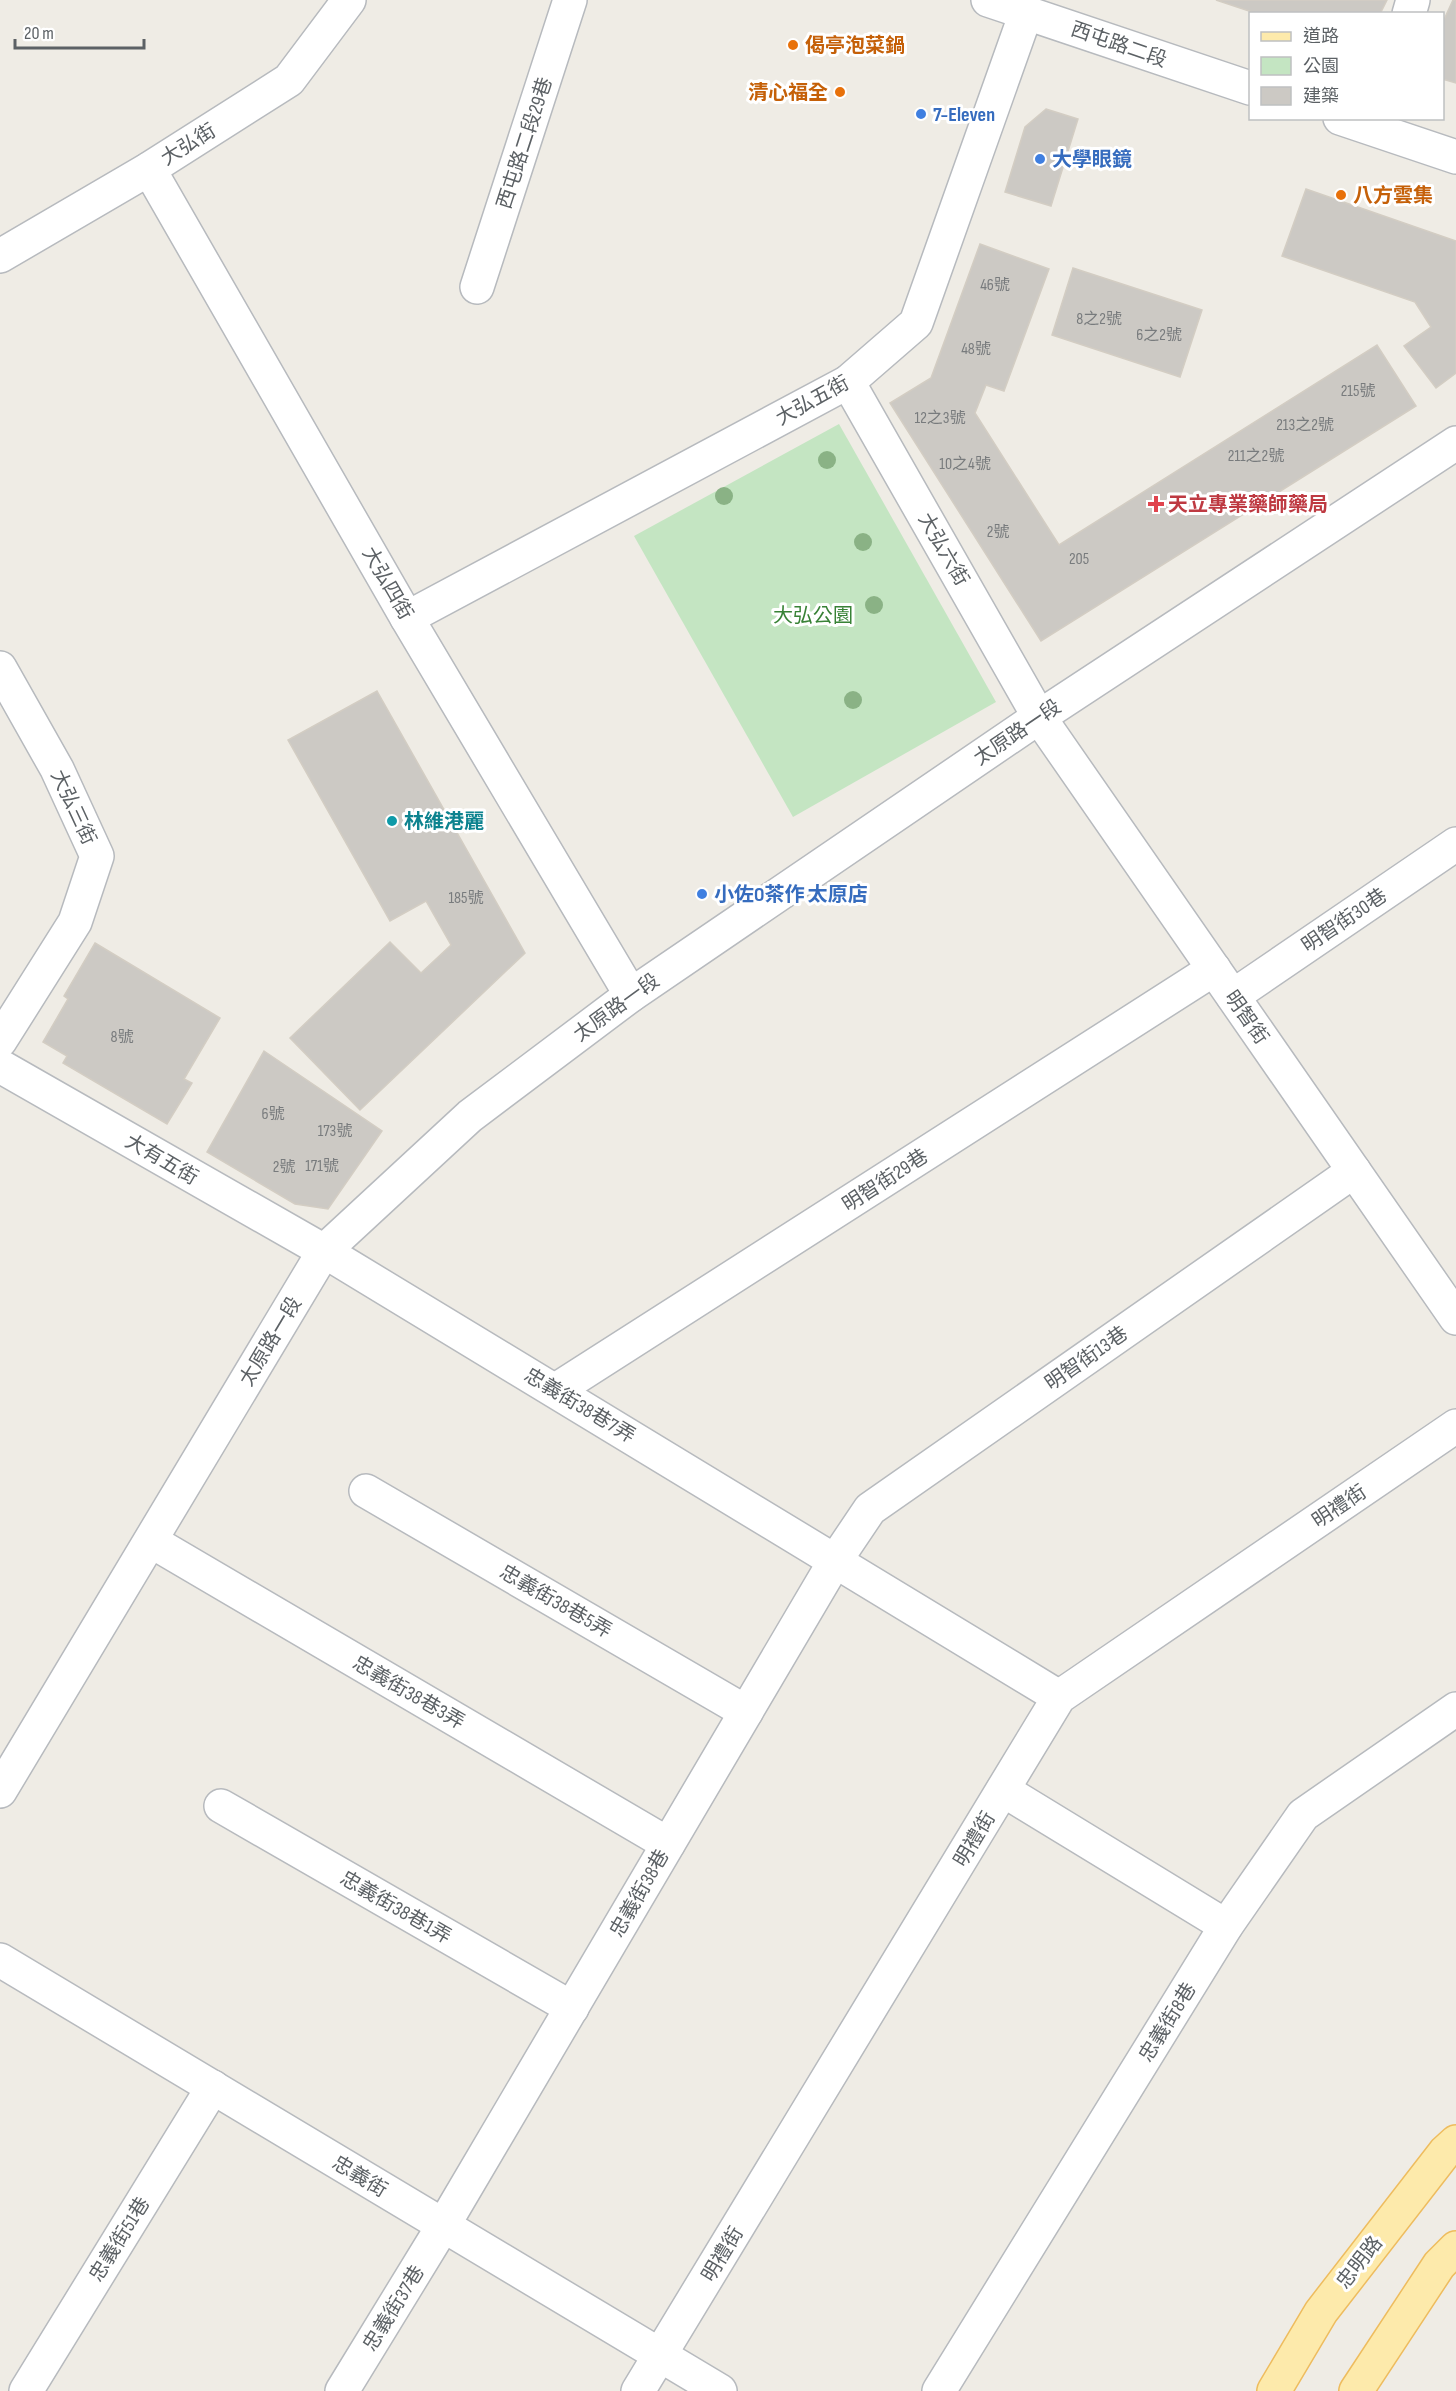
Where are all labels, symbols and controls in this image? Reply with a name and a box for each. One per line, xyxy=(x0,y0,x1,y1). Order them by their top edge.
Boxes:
scale bar xyxy=(15,12,144,50)
legend xyxy=(1249,12,1444,120)
street label: 西屯路二段 xyxy=(1067,17,1170,73)
text: 20 m xyxy=(24,23,54,44)
text: 道路 xyxy=(1303,26,1339,47)
place label: 偈亭泡菜鍋 xyxy=(805,34,905,58)
marker: 偈亭泡菜鍋 xyxy=(786,38,800,52)
text: 公園 xyxy=(1303,56,1339,77)
street label: 西屯路二段29巷 xyxy=(492,74,558,212)
place label: 清心福全 xyxy=(748,81,828,105)
marker: 清心福全 xyxy=(833,85,847,99)
text: 建築 xyxy=(1303,86,1339,107)
place label: 7-Eleven xyxy=(933,103,995,127)
marker: 7-Eleven xyxy=(914,107,928,121)
street label: 大弘街 xyxy=(157,119,220,171)
place label: 大學眼鏡 xyxy=(1052,148,1132,172)
marker: 大學眼鏡 xyxy=(1033,152,1047,166)
place label: 八方雲集 xyxy=(1353,184,1433,208)
marker: 八方雲集 xyxy=(1334,188,1348,202)
house number: 46號 xyxy=(980,276,1010,295)
house number: 8之2號 xyxy=(1076,310,1122,329)
house number: 6之2號 xyxy=(1136,326,1182,345)
house number: 48號 xyxy=(961,340,991,359)
street label: 大弘五街 xyxy=(772,371,853,431)
house number: 215號 xyxy=(1341,382,1375,401)
house number: 12之3號 xyxy=(914,409,966,428)
house number: 213之2號 xyxy=(1276,416,1334,435)
house number: 211之2號 xyxy=(1228,447,1284,466)
house number: 10之4號 xyxy=(939,455,991,474)
place label: 天立專業藥師藥局 xyxy=(1168,493,1328,517)
marker: 天立專業藥師藥局 xyxy=(1149,497,1163,511)
street label: 大弘六街 xyxy=(913,509,974,590)
house number: 2號 xyxy=(987,523,1009,542)
street label: 大弘四街 xyxy=(357,543,418,624)
house number: 205 xyxy=(1069,550,1089,569)
park label: 大弘公園 xyxy=(773,604,853,628)
street label: 太原路一段 xyxy=(969,695,1066,771)
street label: 大弘三街 xyxy=(45,766,101,849)
place label: 林維港麗 xyxy=(404,810,484,834)
marker: 林維港麗 xyxy=(385,814,399,828)
place label: 小佐O茶作 太原店 xyxy=(714,883,868,907)
street label: 明智街30巷 xyxy=(1298,884,1392,958)
marker: 小佐O茶作 太原店 xyxy=(695,887,709,901)
house number: 185號 xyxy=(448,889,484,908)
street label: 太原路一段 xyxy=(569,969,664,1047)
street label: 明智街 xyxy=(1219,986,1273,1049)
house number: 8號 xyxy=(110,1028,134,1047)
house number: 6號 xyxy=(261,1105,285,1124)
house number: 173號 xyxy=(318,1122,352,1141)
street label: 大有五街 xyxy=(121,1129,202,1190)
street label: 明智街29巷 xyxy=(838,1144,933,1217)
house number: 171號 xyxy=(305,1157,339,1176)
house number: 2號 xyxy=(273,1158,295,1177)
street label: 太原路一段 xyxy=(235,1292,307,1391)
street label: 明智街13巷 xyxy=(1041,1322,1133,1396)
street label: 忠義街38巷7弄 xyxy=(520,1363,639,1448)
street label: 明禮街 xyxy=(1308,1480,1371,1534)
street label: 忠義街38巷5弄 xyxy=(495,1560,616,1644)
street label: 忠義街38巷3弄 xyxy=(348,1651,469,1735)
street label: 明禮街 xyxy=(949,1808,1001,1871)
street label: 忠義街38巷 xyxy=(605,1845,675,1942)
street label: 忠義街38巷1弄 xyxy=(336,1866,455,1949)
street label: 忠義街8巷 xyxy=(1134,1979,1202,2067)
street label: 忠義街 xyxy=(328,2151,391,2203)
street label: 忠義街51巷 xyxy=(84,2193,155,2286)
street label: 明禮街 xyxy=(697,2223,749,2286)
street label: 忠明路 xyxy=(1332,2232,1388,2294)
street label: 忠義街37巷 xyxy=(358,2261,430,2356)

